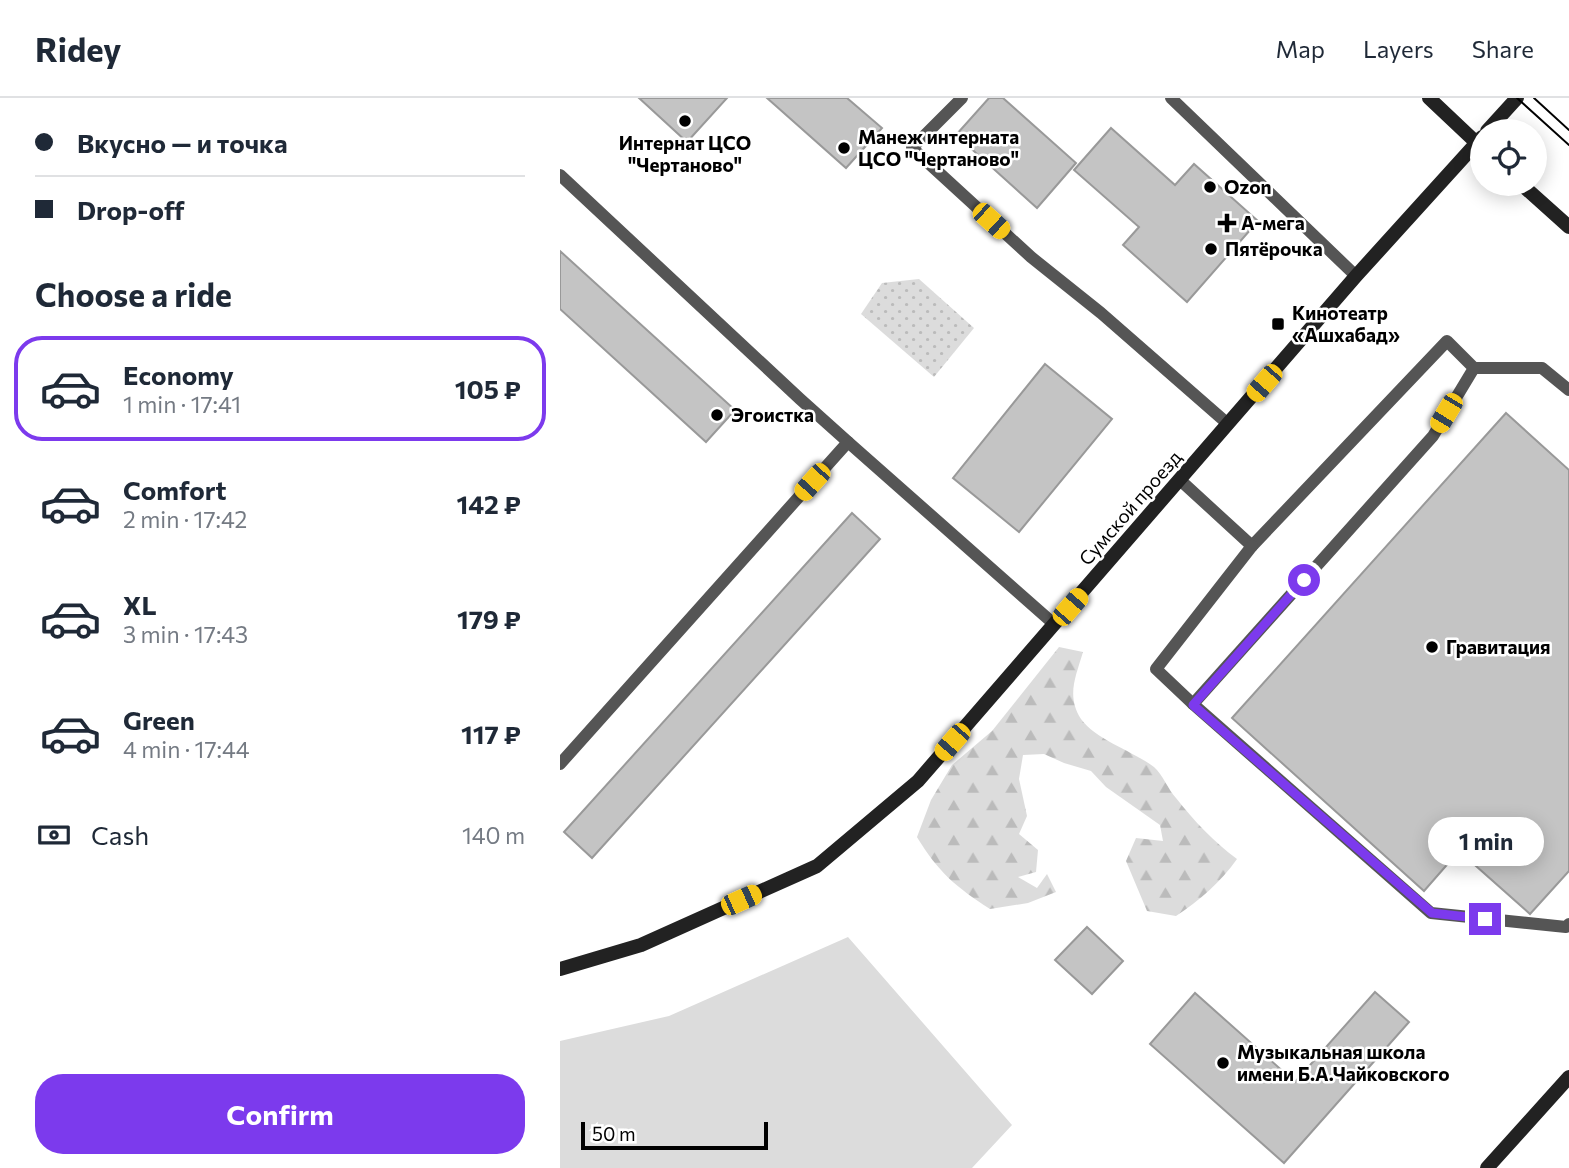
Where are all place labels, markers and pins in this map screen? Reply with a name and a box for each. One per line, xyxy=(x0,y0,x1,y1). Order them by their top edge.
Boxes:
marker: Интернат ЦСО "Чертаново" xyxy=(677,113,693,129)
place label: Манеж интерната ЦСО "Чертаново" xyxy=(858,125,1019,170)
place label: Интернат ЦСО "Чертаново" xyxy=(619,131,751,176)
marker: Манеж интерната ЦСО "Чертаново" xyxy=(836,140,852,156)
place label: Ozon xyxy=(1224,175,1272,198)
marker: Ozon xyxy=(1202,179,1218,195)
place label: А-мега xyxy=(1241,211,1305,234)
marker: А-мега xyxy=(1219,215,1235,231)
place label: Пятёрочка xyxy=(1225,237,1323,260)
marker: Пятёрочка xyxy=(1203,241,1219,257)
place label: Кинотеатр «Ашхабад» xyxy=(1292,301,1400,346)
marker: Кинотеатр «Ашхабад» xyxy=(1270,316,1286,332)
place label: Эгоистка xyxy=(731,403,814,426)
marker: Эгоистка xyxy=(709,407,725,423)
place label: Гравитация xyxy=(1446,635,1550,658)
marker: Гравитация xyxy=(1424,639,1440,655)
place label: Музыкальная школа имени Б.А.Чайковского xyxy=(1237,1040,1450,1085)
marker: Музыкальная школа имени Б.А.Чайковского xyxy=(1215,1055,1231,1071)

